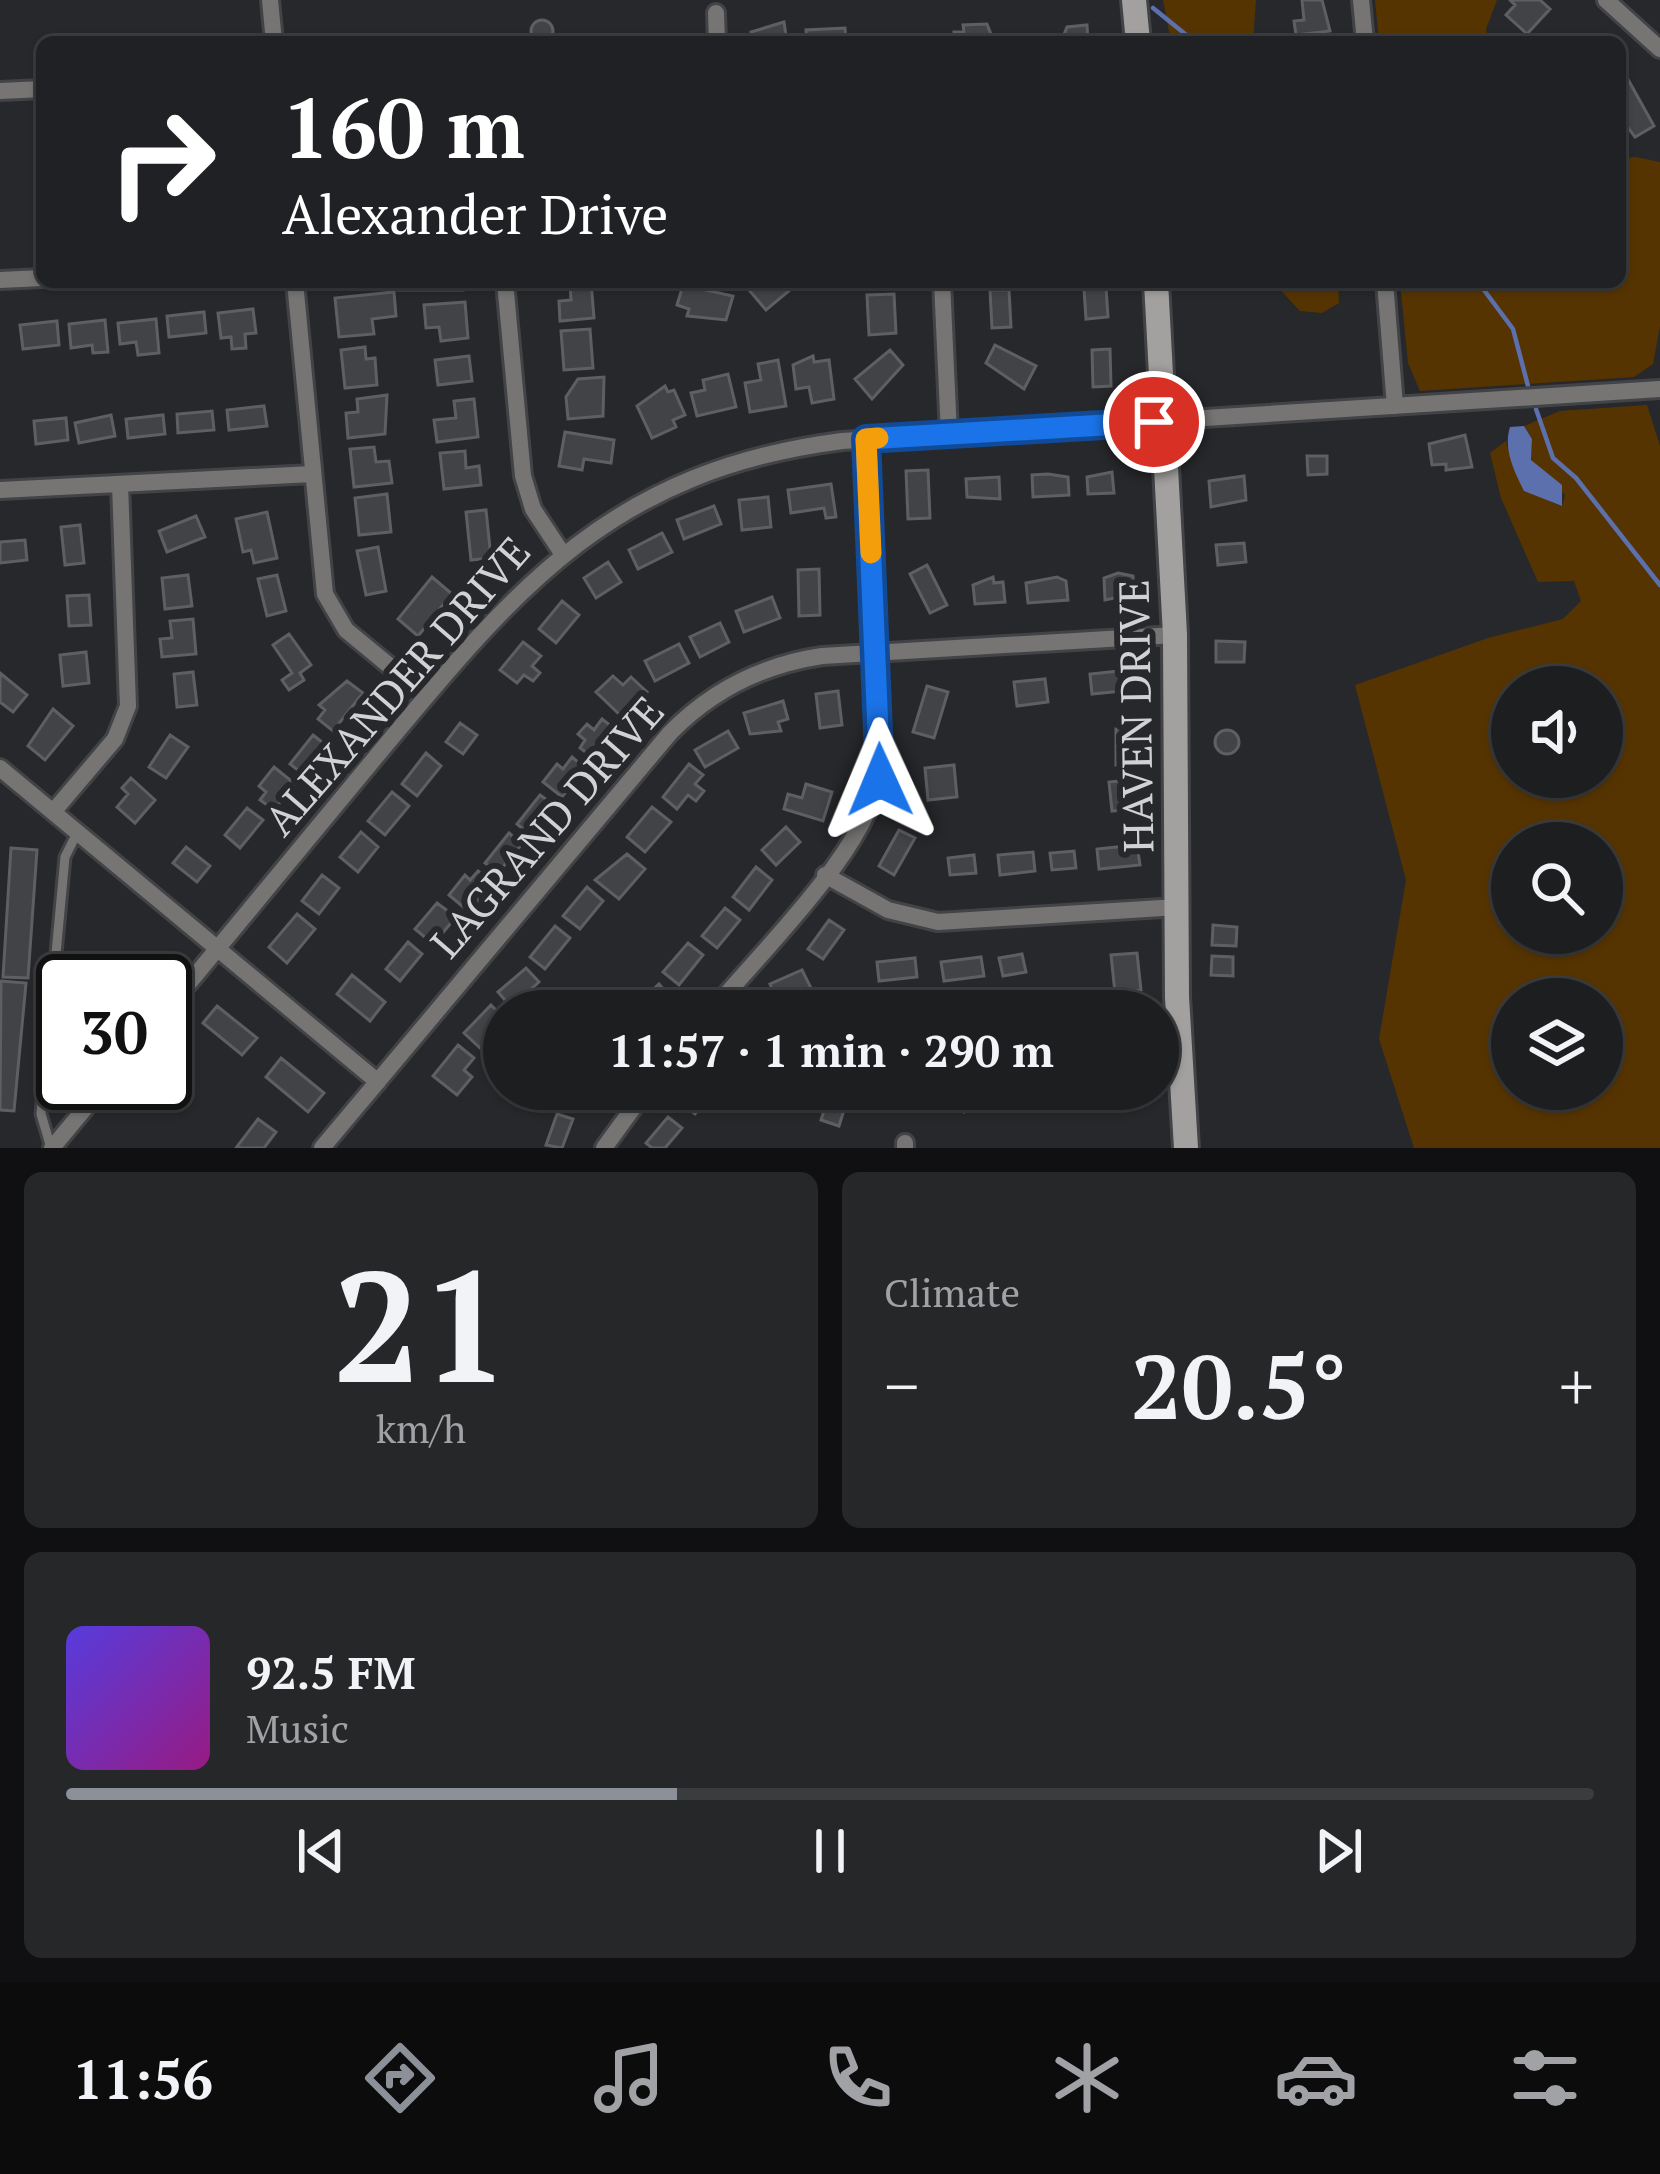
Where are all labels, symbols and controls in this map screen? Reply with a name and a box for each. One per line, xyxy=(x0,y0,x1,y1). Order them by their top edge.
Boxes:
text: 160 m xyxy=(282,71,525,182)
icon: right xyxy=(84,84,240,240)
text: Alexander Drive xyxy=(282,178,668,249)
pin xyxy=(1103,371,1205,473)
icon: arrive xyxy=(1121,389,1187,455)
street label: ALEXANDER DRIVE xyxy=(251,524,542,847)
street label: HAVEN DRIVE xyxy=(1105,579,1165,853)
map controls xyxy=(1491,666,1623,1110)
button: sound xyxy=(1491,666,1623,798)
street label: LAGRAND DRIVE xyxy=(417,684,675,969)
position arrow xyxy=(817,717,943,843)
button: search xyxy=(1491,822,1623,954)
speed limit sign: 30 xyxy=(36,954,192,1110)
button: layers xyxy=(1491,978,1623,1110)
text: 11:57 · 1 min · 290 m xyxy=(608,1020,1054,1080)
text: 21 xyxy=(333,1220,509,1427)
text: Climate xyxy=(884,1266,1020,1318)
text: 20.5° xyxy=(1131,1325,1347,1445)
text: − xyxy=(884,1341,919,1429)
text: + xyxy=(1559,1341,1594,1429)
text: km/h xyxy=(376,1402,466,1454)
text: 92.5 FM xyxy=(246,1642,415,1702)
text: Music xyxy=(246,1702,349,1754)
icon: previous xyxy=(288,1818,354,1884)
icon: pause xyxy=(797,1818,863,1884)
icon: next xyxy=(1306,1818,1372,1884)
icon: directions xyxy=(358,2036,442,2120)
icon: music xyxy=(587,2036,671,2120)
icon: phone xyxy=(816,2036,900,2120)
icon: climate xyxy=(1045,2036,1129,2120)
icon: car xyxy=(1274,2036,1358,2120)
icon: filters xyxy=(1503,2036,1587,2120)
text: 11:56 xyxy=(73,2043,213,2114)

